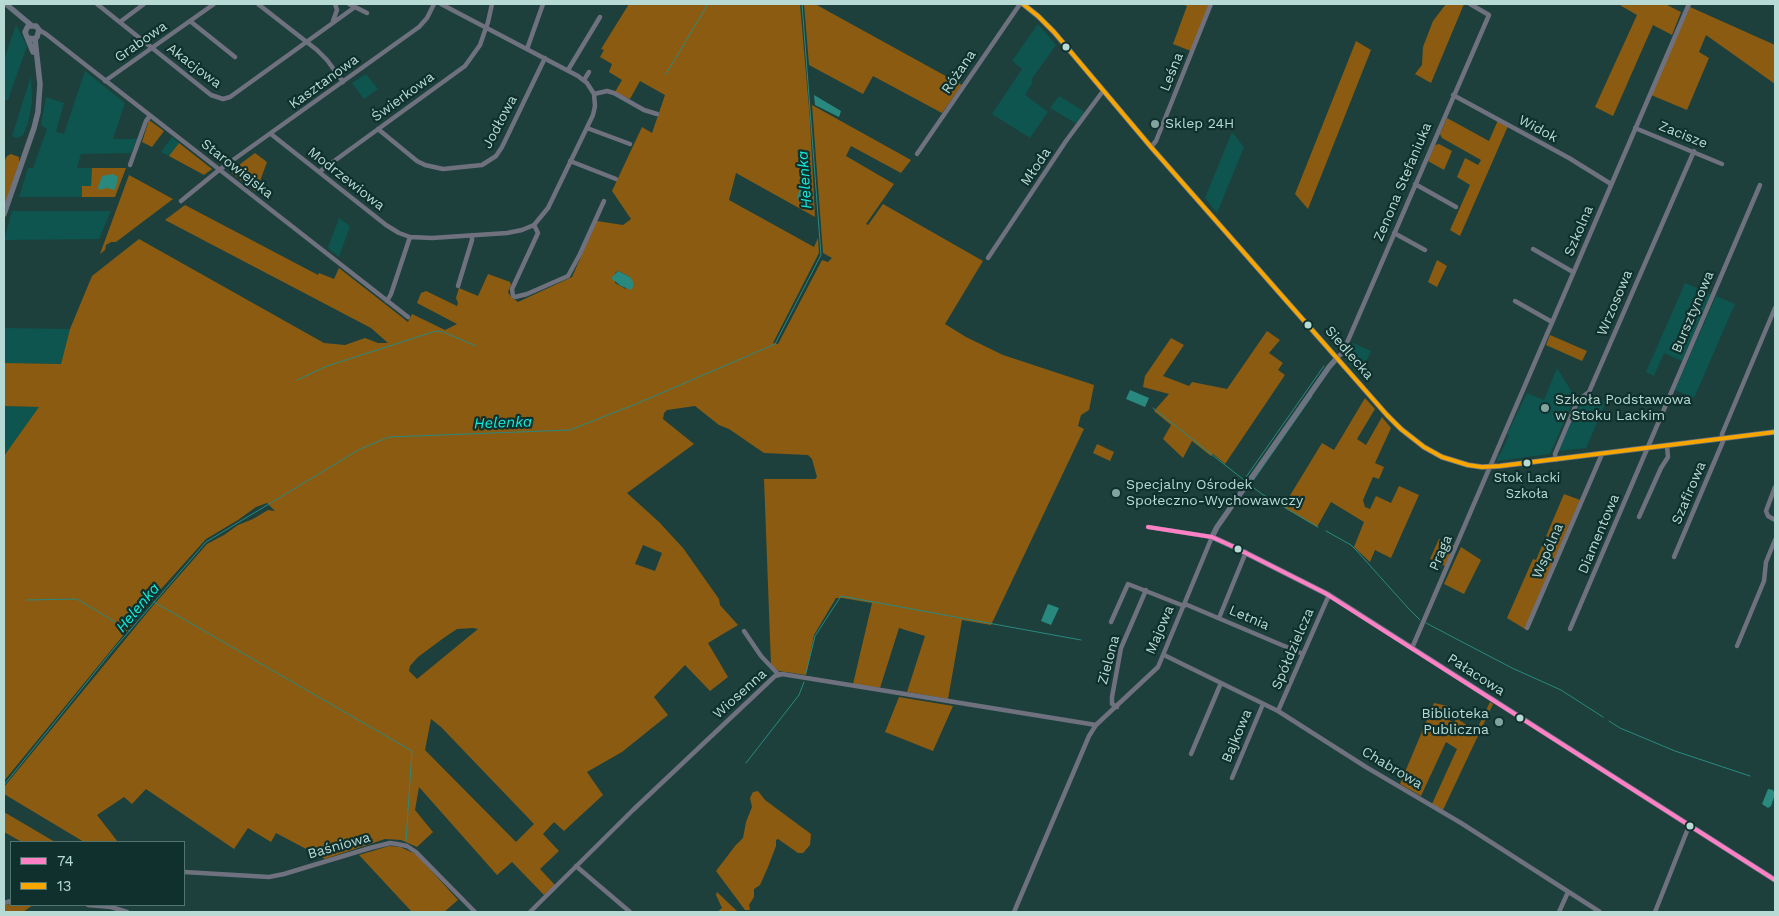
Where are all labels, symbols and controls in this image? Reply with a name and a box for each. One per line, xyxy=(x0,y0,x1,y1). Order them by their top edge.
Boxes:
street label: Grabowa xyxy=(112,18,170,66)
street label: Akacjowa xyxy=(163,40,225,92)
unlabelled marker xyxy=(1061,42,1071,52)
street label: Różana xyxy=(938,47,980,97)
street label: Leśna xyxy=(1157,50,1187,94)
street label: Kasztanowa xyxy=(286,51,362,113)
street label: Świerkowa xyxy=(368,69,438,125)
street label: Jodłowa xyxy=(479,93,521,151)
street label: Widok xyxy=(1515,112,1561,146)
place label: Sklep 24H xyxy=(1165,116,1234,132)
marker: Sklep 24H xyxy=(1149,118,1161,130)
street label: Zacisze xyxy=(1656,118,1710,152)
street label: Zenona Stefaniuka xyxy=(1370,120,1436,244)
street label: Starowiejska xyxy=(198,136,276,202)
street label: Modrzewiowa xyxy=(304,144,388,214)
street label: Młoda xyxy=(1017,145,1055,189)
water label: Helenka xyxy=(794,150,816,210)
street label: Szkolna xyxy=(1561,203,1597,259)
street label: Wrzosowa xyxy=(1594,268,1636,338)
street label: Bursztynowa xyxy=(1668,268,1718,356)
unlabelled marker xyxy=(1303,320,1313,330)
street label: Siedlecka xyxy=(1321,323,1377,383)
place label: Szkoła Podstawowa w Stoku Lackim xyxy=(1555,392,1691,424)
marker: Szkoła Podstawowa w Stoku Lackim xyxy=(1539,402,1551,414)
water label: Helenka xyxy=(474,413,532,433)
marker: Stok Lacki Szkoła xyxy=(1522,458,1532,468)
street label: Szafirowa xyxy=(1668,459,1710,527)
place label: Stok Lacki Szkoła xyxy=(1494,470,1560,501)
place label: Specjalny Ośrodek Społeczno-Wychowawczy xyxy=(1126,477,1303,510)
marker: Specjalny Ośrodek Społeczno-Wychowawczy xyxy=(1110,487,1122,499)
street label: Diamentowa xyxy=(1575,492,1623,576)
street label: Wspólna xyxy=(1529,521,1567,581)
street label: Praga xyxy=(1426,533,1456,573)
unlabelled marker xyxy=(1233,544,1243,554)
water label: Helenka xyxy=(112,580,164,636)
street label: Letnia xyxy=(1226,602,1272,634)
street label: Majowa xyxy=(1142,603,1178,657)
street label: Spółdzielcza xyxy=(1268,606,1318,692)
street label: Zielona xyxy=(1094,634,1124,686)
street label: Pałacowa xyxy=(1444,650,1508,700)
street label: Wiosenna xyxy=(710,666,770,722)
place label: Biblioteka Publiczna xyxy=(1421,706,1489,739)
street label: Bajkowa xyxy=(1218,707,1256,765)
unlabelled marker xyxy=(1515,713,1525,723)
marker: Biblioteka Publiczna xyxy=(1493,716,1505,728)
street label: Chabrowa xyxy=(1358,743,1426,793)
unlabelled marker xyxy=(1685,821,1695,831)
street label: Baśniowa xyxy=(306,829,372,863)
legend xyxy=(10,841,185,906)
text: 74 xyxy=(57,852,74,870)
text: 13 xyxy=(57,877,72,895)

